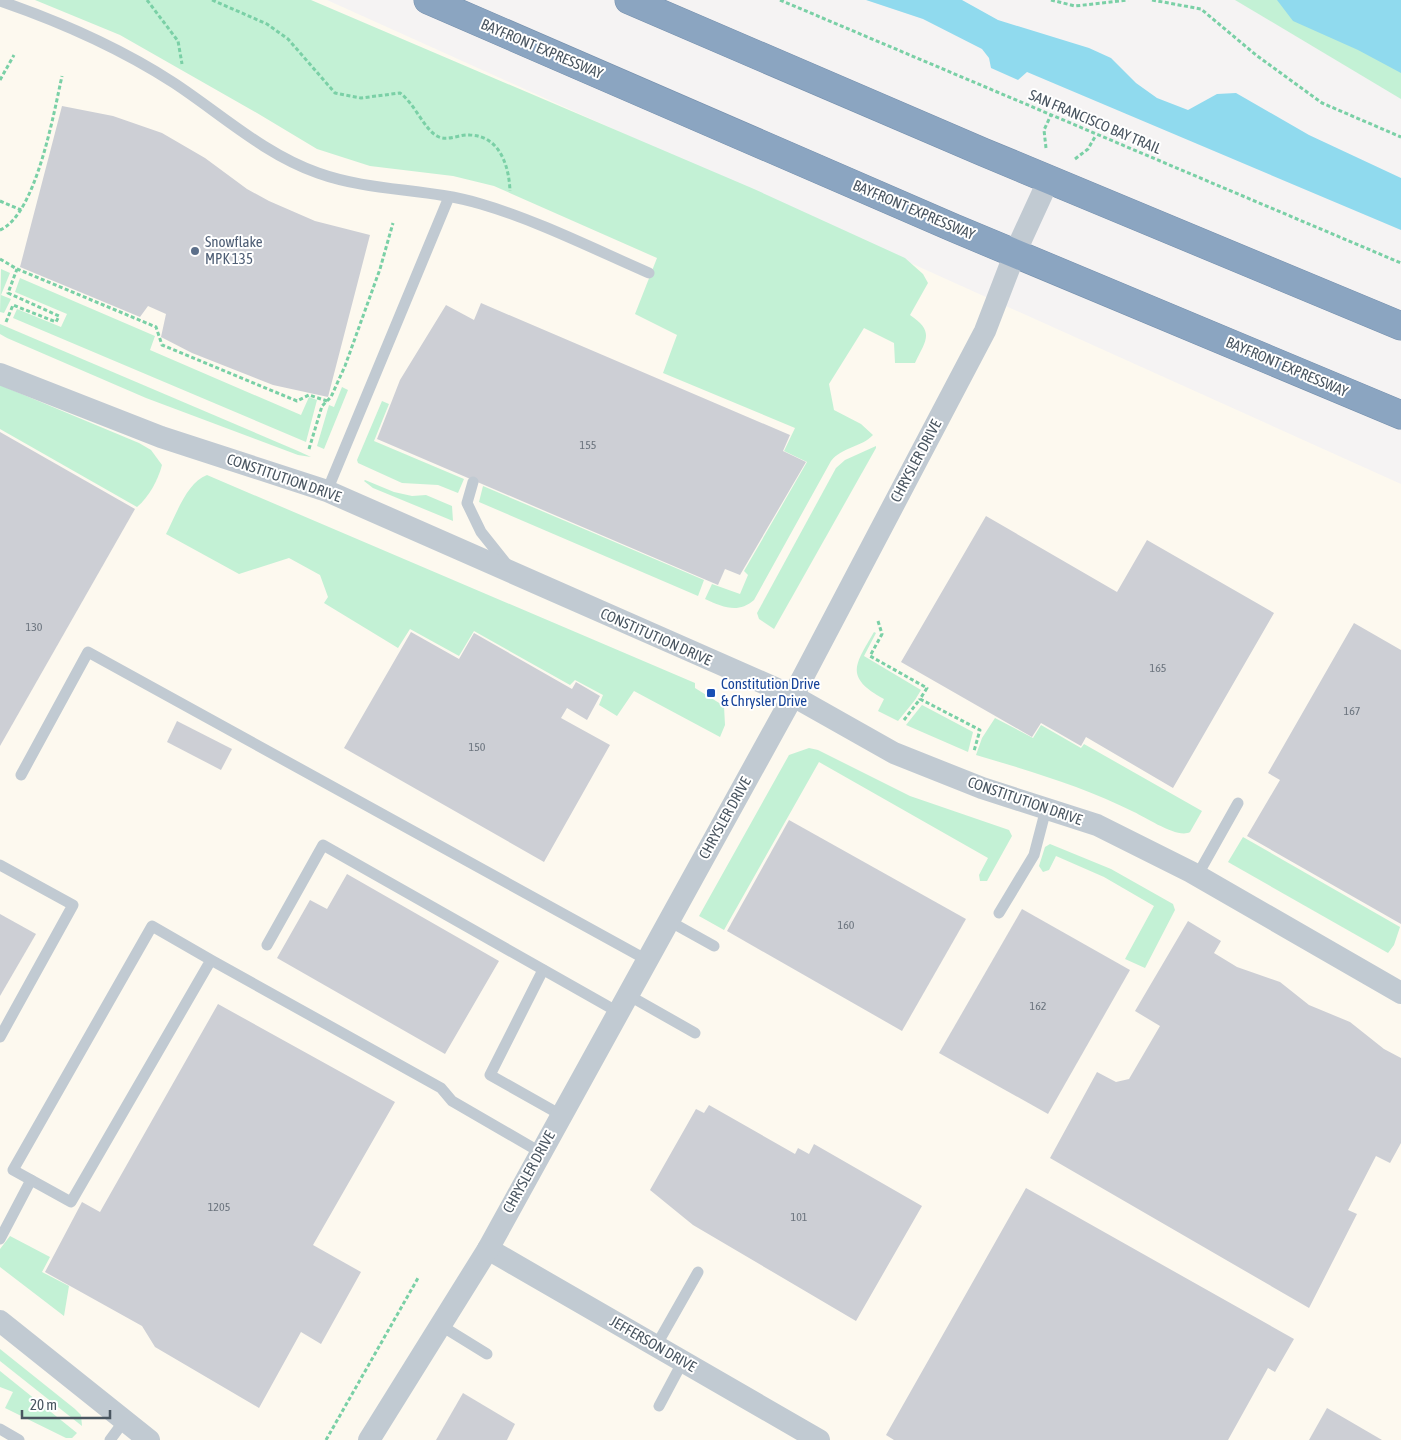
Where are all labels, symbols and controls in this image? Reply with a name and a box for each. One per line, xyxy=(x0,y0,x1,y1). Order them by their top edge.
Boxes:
street label: BAYFRONT EXPRESSWAY xyxy=(479,15,606,82)
street label: SAN FRANCISCO BAY TRAIL xyxy=(1027,86,1164,157)
street label: BAYFRONT EXPRESSWAY xyxy=(851,176,978,243)
place label: Snowflake MPK 135 xyxy=(205,233,263,267)
marker: Snowflake MPK 135 xyxy=(189,245,201,257)
street label: BAYFRONT EXPRESSWAY xyxy=(1224,333,1351,400)
street label: CHRYSLER DRIVE xyxy=(887,416,945,505)
house number: 155 xyxy=(580,438,596,452)
street label: CONSTITUTION DRIVE xyxy=(225,450,344,505)
street label: CONSTITUTION DRIVE xyxy=(598,604,715,669)
house number: 130 xyxy=(26,620,43,634)
house number: 165 xyxy=(1150,661,1166,675)
place label: Constitution Drive & Chrysler Drive xyxy=(721,675,820,709)
marker: Constitution Drive & Chrysler Drive xyxy=(705,687,717,699)
house number: 167 xyxy=(1344,704,1361,718)
house number: 150 xyxy=(469,740,486,754)
street label: CHRYSLER DRIVE xyxy=(695,773,754,862)
street label: CONSTITUTION DRIVE xyxy=(966,773,1085,828)
house number: 160 xyxy=(838,918,855,932)
house number: 162 xyxy=(1030,999,1046,1013)
street label: CHRYSLER DRIVE xyxy=(499,1127,558,1216)
house number: 1205 xyxy=(208,1200,230,1214)
house number: 101 xyxy=(791,1210,808,1224)
street label: JEFFERSON DRIVE xyxy=(607,1312,700,1375)
scale bar xyxy=(22,1388,110,1420)
text: 20 m xyxy=(30,1396,57,1413)

